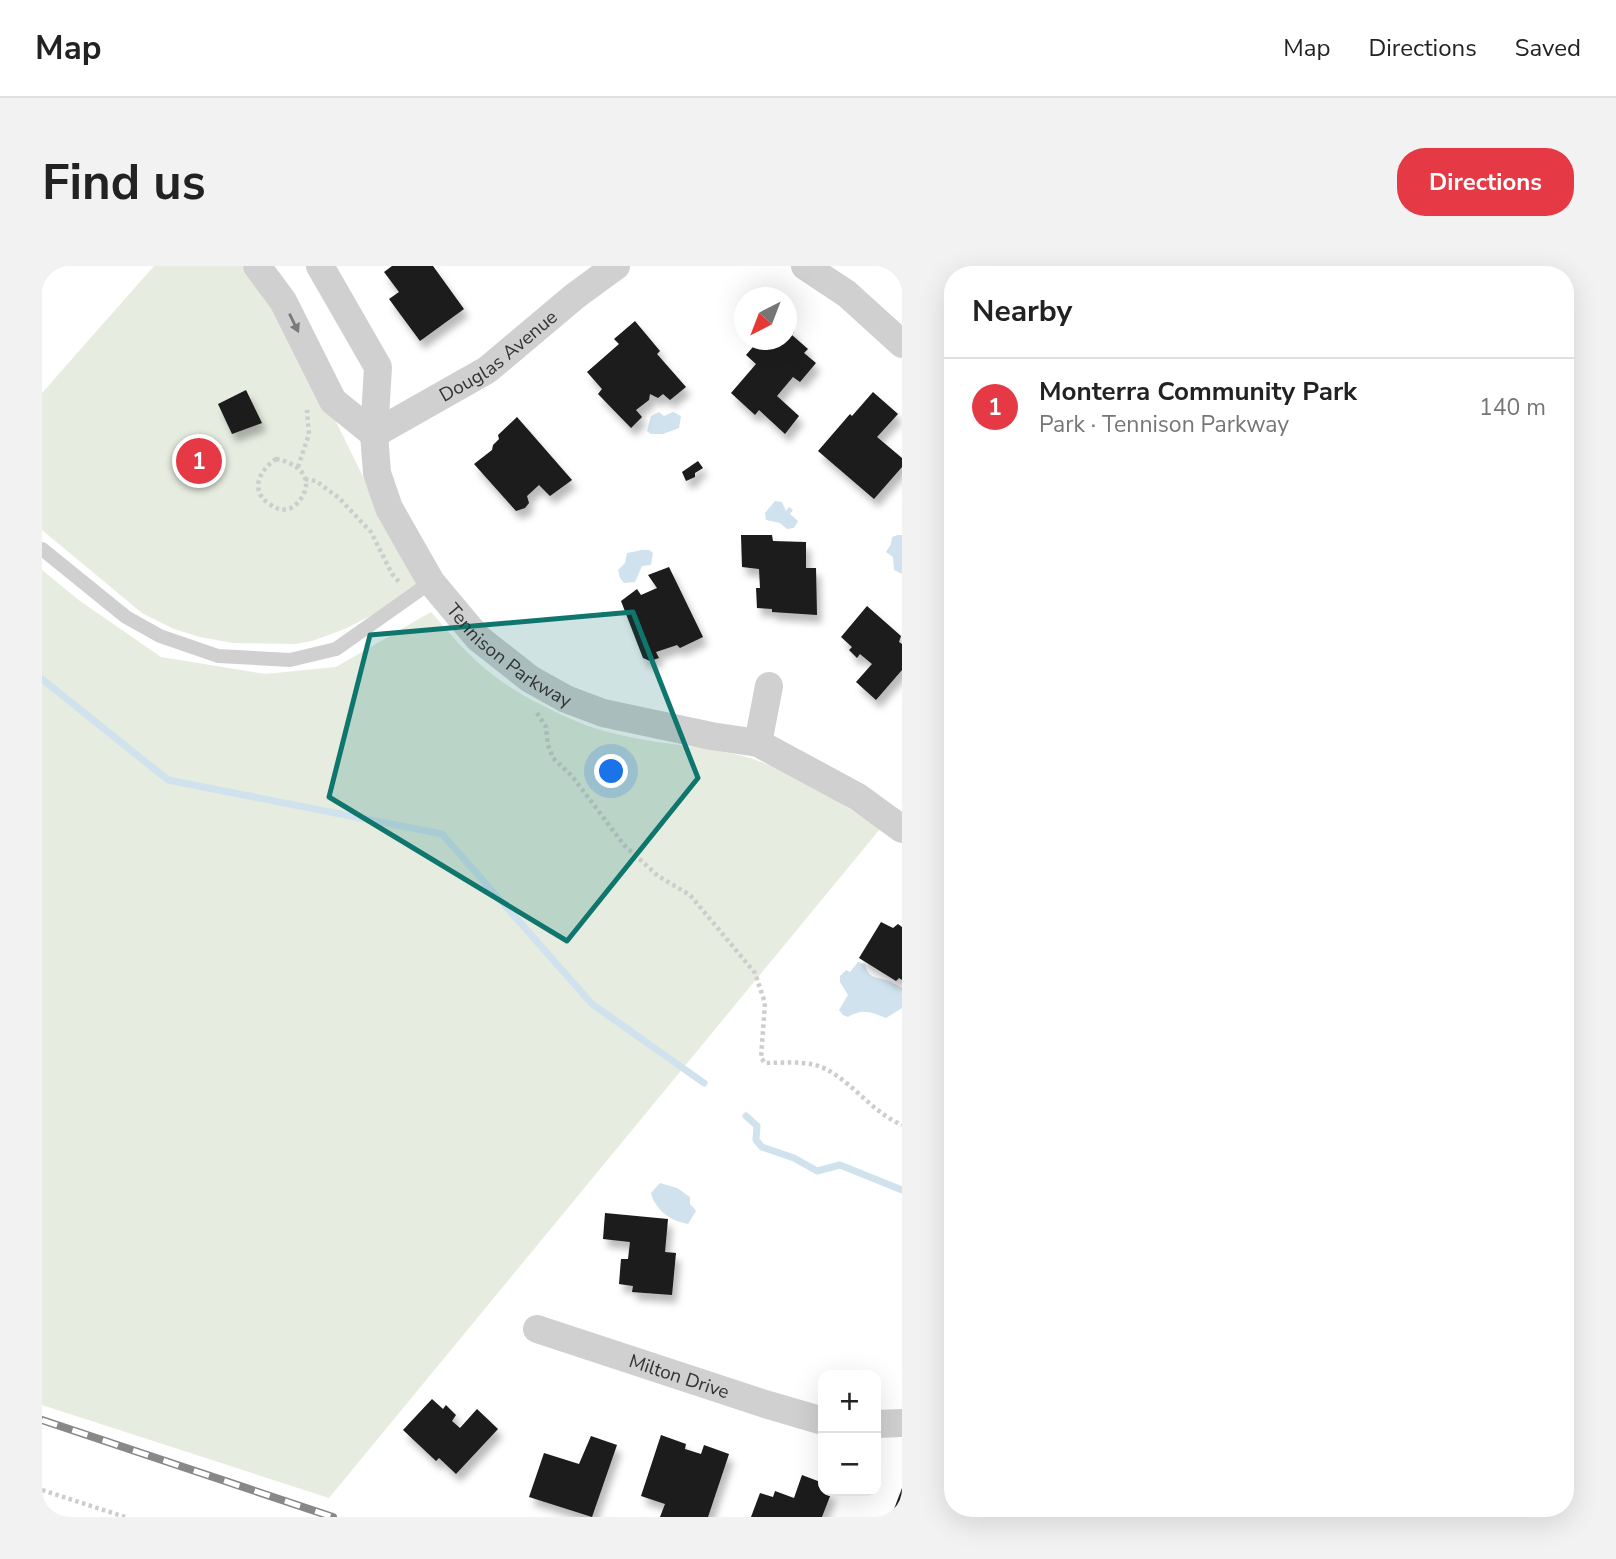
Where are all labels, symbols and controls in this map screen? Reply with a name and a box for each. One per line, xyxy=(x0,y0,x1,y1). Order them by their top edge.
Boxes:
text: Map xyxy=(35,26,102,71)
text: Map xyxy=(1283,32,1330,64)
text: Directions xyxy=(1368,32,1477,64)
text: Saved xyxy=(1515,32,1581,64)
button: Directions xyxy=(1397,148,1574,216)
text: Find us xyxy=(42,149,206,216)
north arrow xyxy=(734,287,797,350)
text: Nearby xyxy=(972,291,1072,332)
street label: Douglas Avenue xyxy=(435,304,563,408)
one-way arrow xyxy=(288,313,299,333)
text: Monterra Community Park xyxy=(1039,374,1357,409)
text: 1 xyxy=(988,392,1002,423)
text: 140 m xyxy=(1479,392,1546,423)
text: Park · Tennison Parkway xyxy=(1039,409,1289,440)
pin: 1 xyxy=(176,435,222,487)
street label: Tennison Parkway xyxy=(440,598,575,714)
your location xyxy=(594,754,628,788)
street label: Milton Drive xyxy=(626,1348,733,1405)
map controls xyxy=(818,1370,881,1496)
button: + xyxy=(818,1370,881,1433)
button: − xyxy=(818,1433,881,1496)

